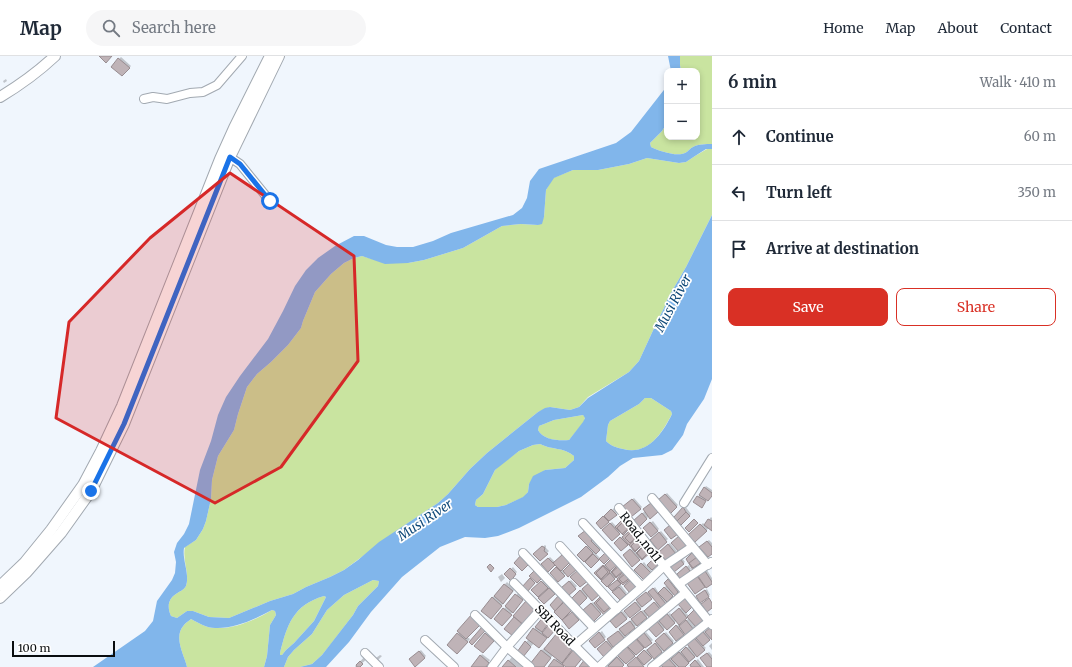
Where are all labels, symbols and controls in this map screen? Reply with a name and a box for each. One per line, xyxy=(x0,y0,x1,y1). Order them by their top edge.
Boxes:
search box xyxy=(86,10,366,46)
text: Map xyxy=(20,16,62,40)
icon: search xyxy=(100,17,122,39)
text: Search here xyxy=(132,18,216,37)
text: Home xyxy=(823,19,864,37)
text: Map xyxy=(886,19,915,37)
text: About xyxy=(937,19,978,37)
text: Contact xyxy=(1000,19,1052,37)
map controls xyxy=(664,68,700,140)
button: + xyxy=(664,68,700,104)
text: 6 min xyxy=(728,71,777,93)
text: Walk · 410 m xyxy=(980,74,1056,91)
button: − xyxy=(664,104,700,140)
icon: ahead xyxy=(728,126,750,148)
text: Continue xyxy=(766,127,834,146)
text: 60 m xyxy=(1024,128,1056,145)
icon: left xyxy=(728,182,750,204)
text: Turn left xyxy=(766,183,832,202)
text: 350 m xyxy=(1018,184,1056,201)
route start xyxy=(261,192,279,210)
icon: arrive xyxy=(728,238,750,260)
text: Arrive at destination xyxy=(766,239,919,258)
water label: Musi River xyxy=(650,271,696,335)
button: Save xyxy=(728,288,888,326)
button: Share xyxy=(896,288,1056,326)
route end xyxy=(82,482,100,500)
water label: Musi River xyxy=(393,495,456,545)
street label: Road,.no11 xyxy=(617,509,666,566)
street label: SBI Road xyxy=(532,601,578,649)
scale bar xyxy=(12,639,115,658)
text: 100 m xyxy=(18,641,50,655)

